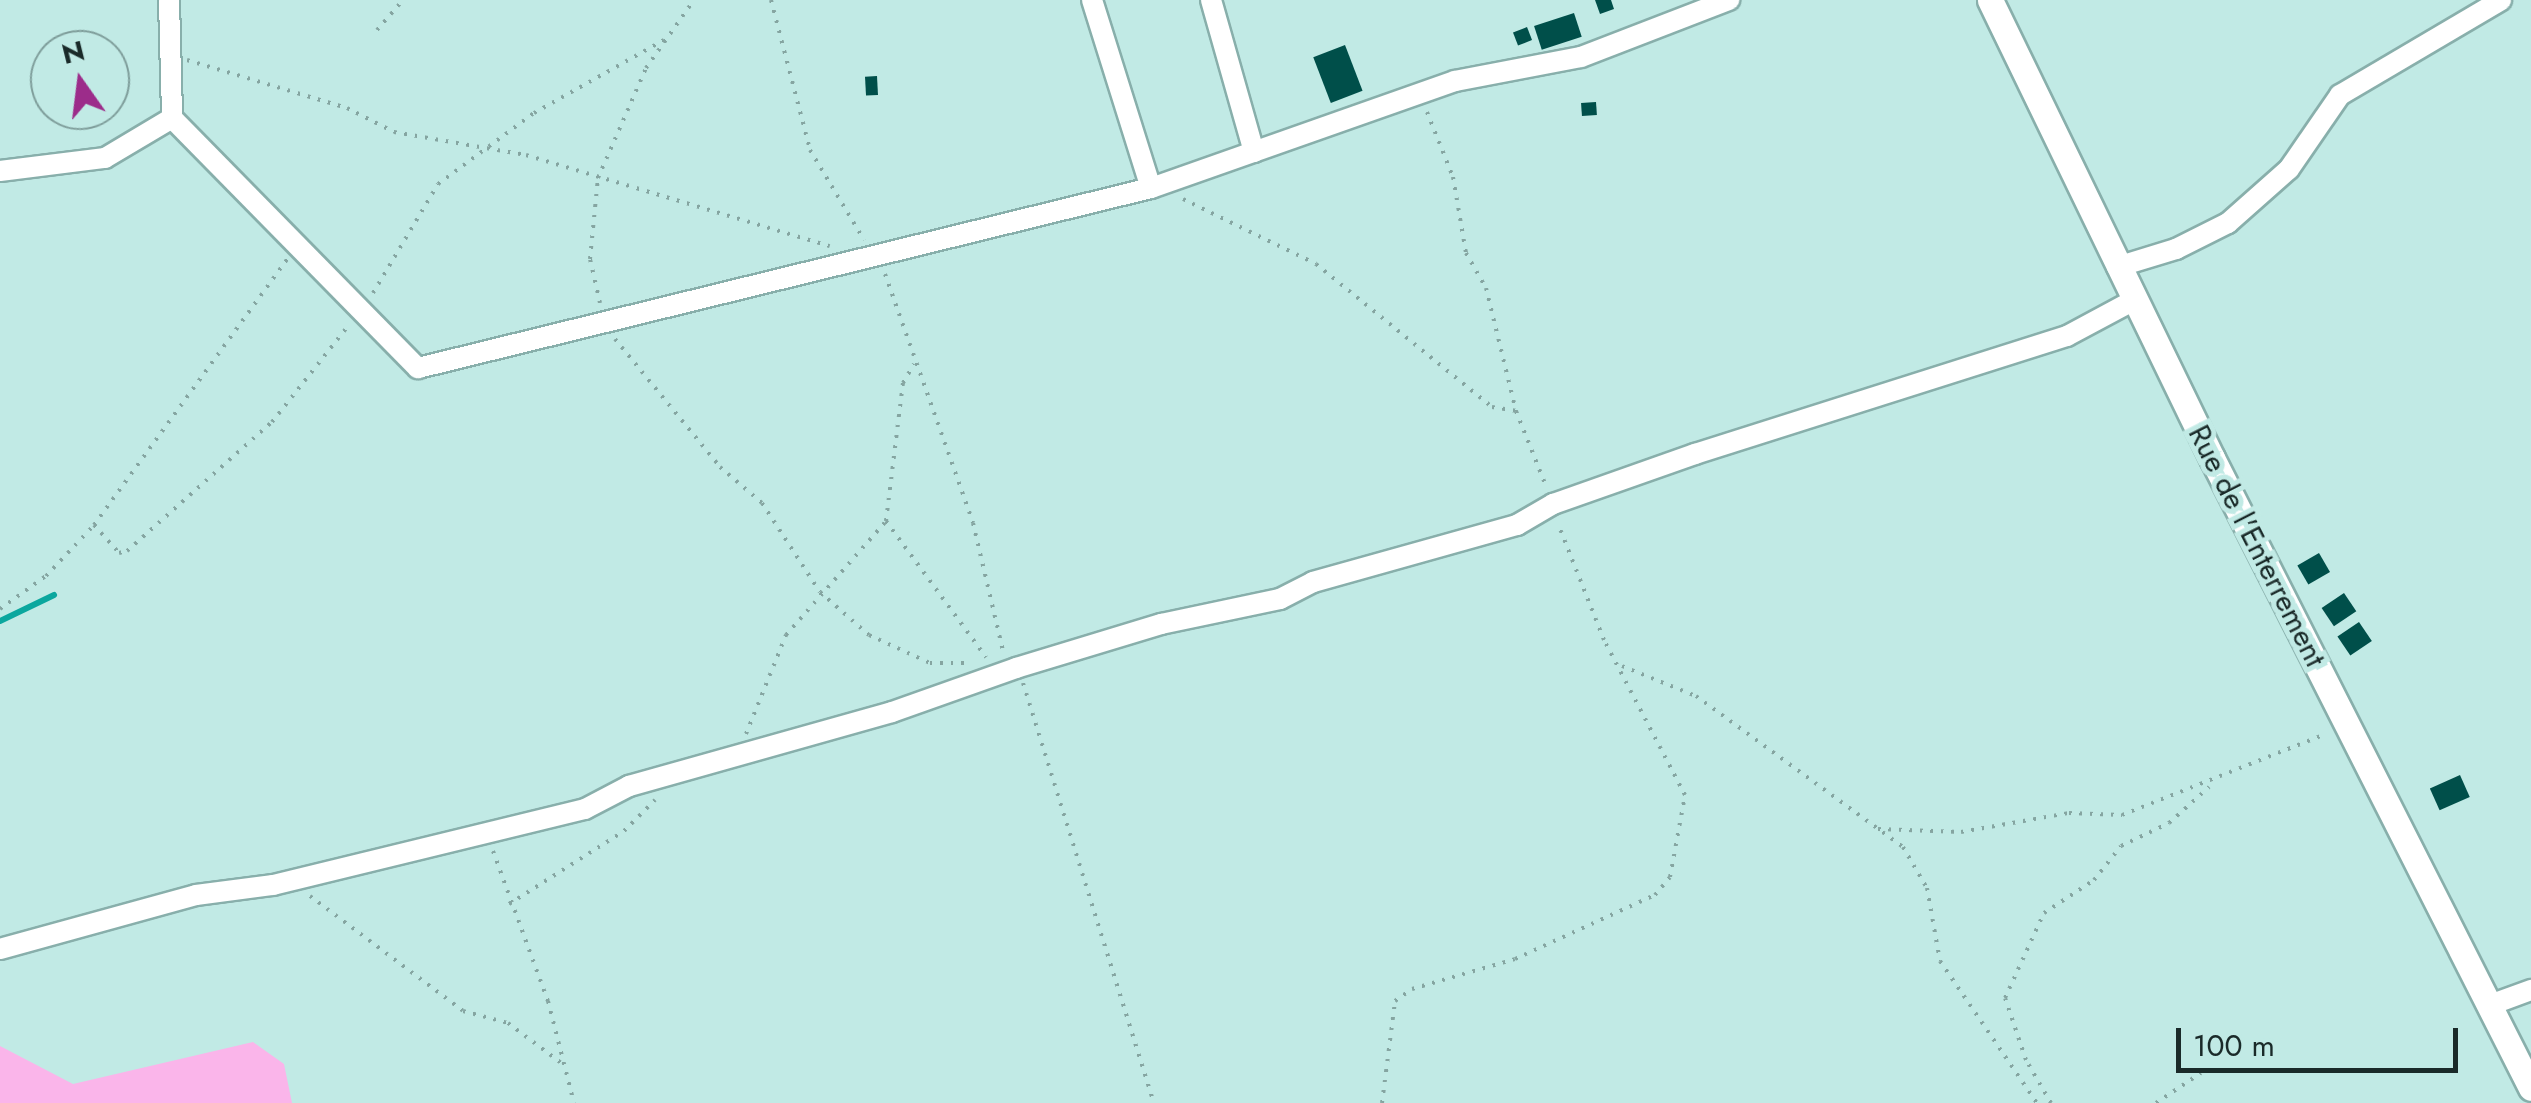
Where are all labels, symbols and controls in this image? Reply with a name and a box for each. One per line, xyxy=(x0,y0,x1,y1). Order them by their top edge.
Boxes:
north arrow xyxy=(30,30,130,130)
text: N xyxy=(57,30,89,75)
street label: Rue de l'Enterrement xyxy=(2181,419,2333,673)
scale bar xyxy=(2181,1008,2464,1070)
text: 100 m xyxy=(2193,1024,2275,1067)

